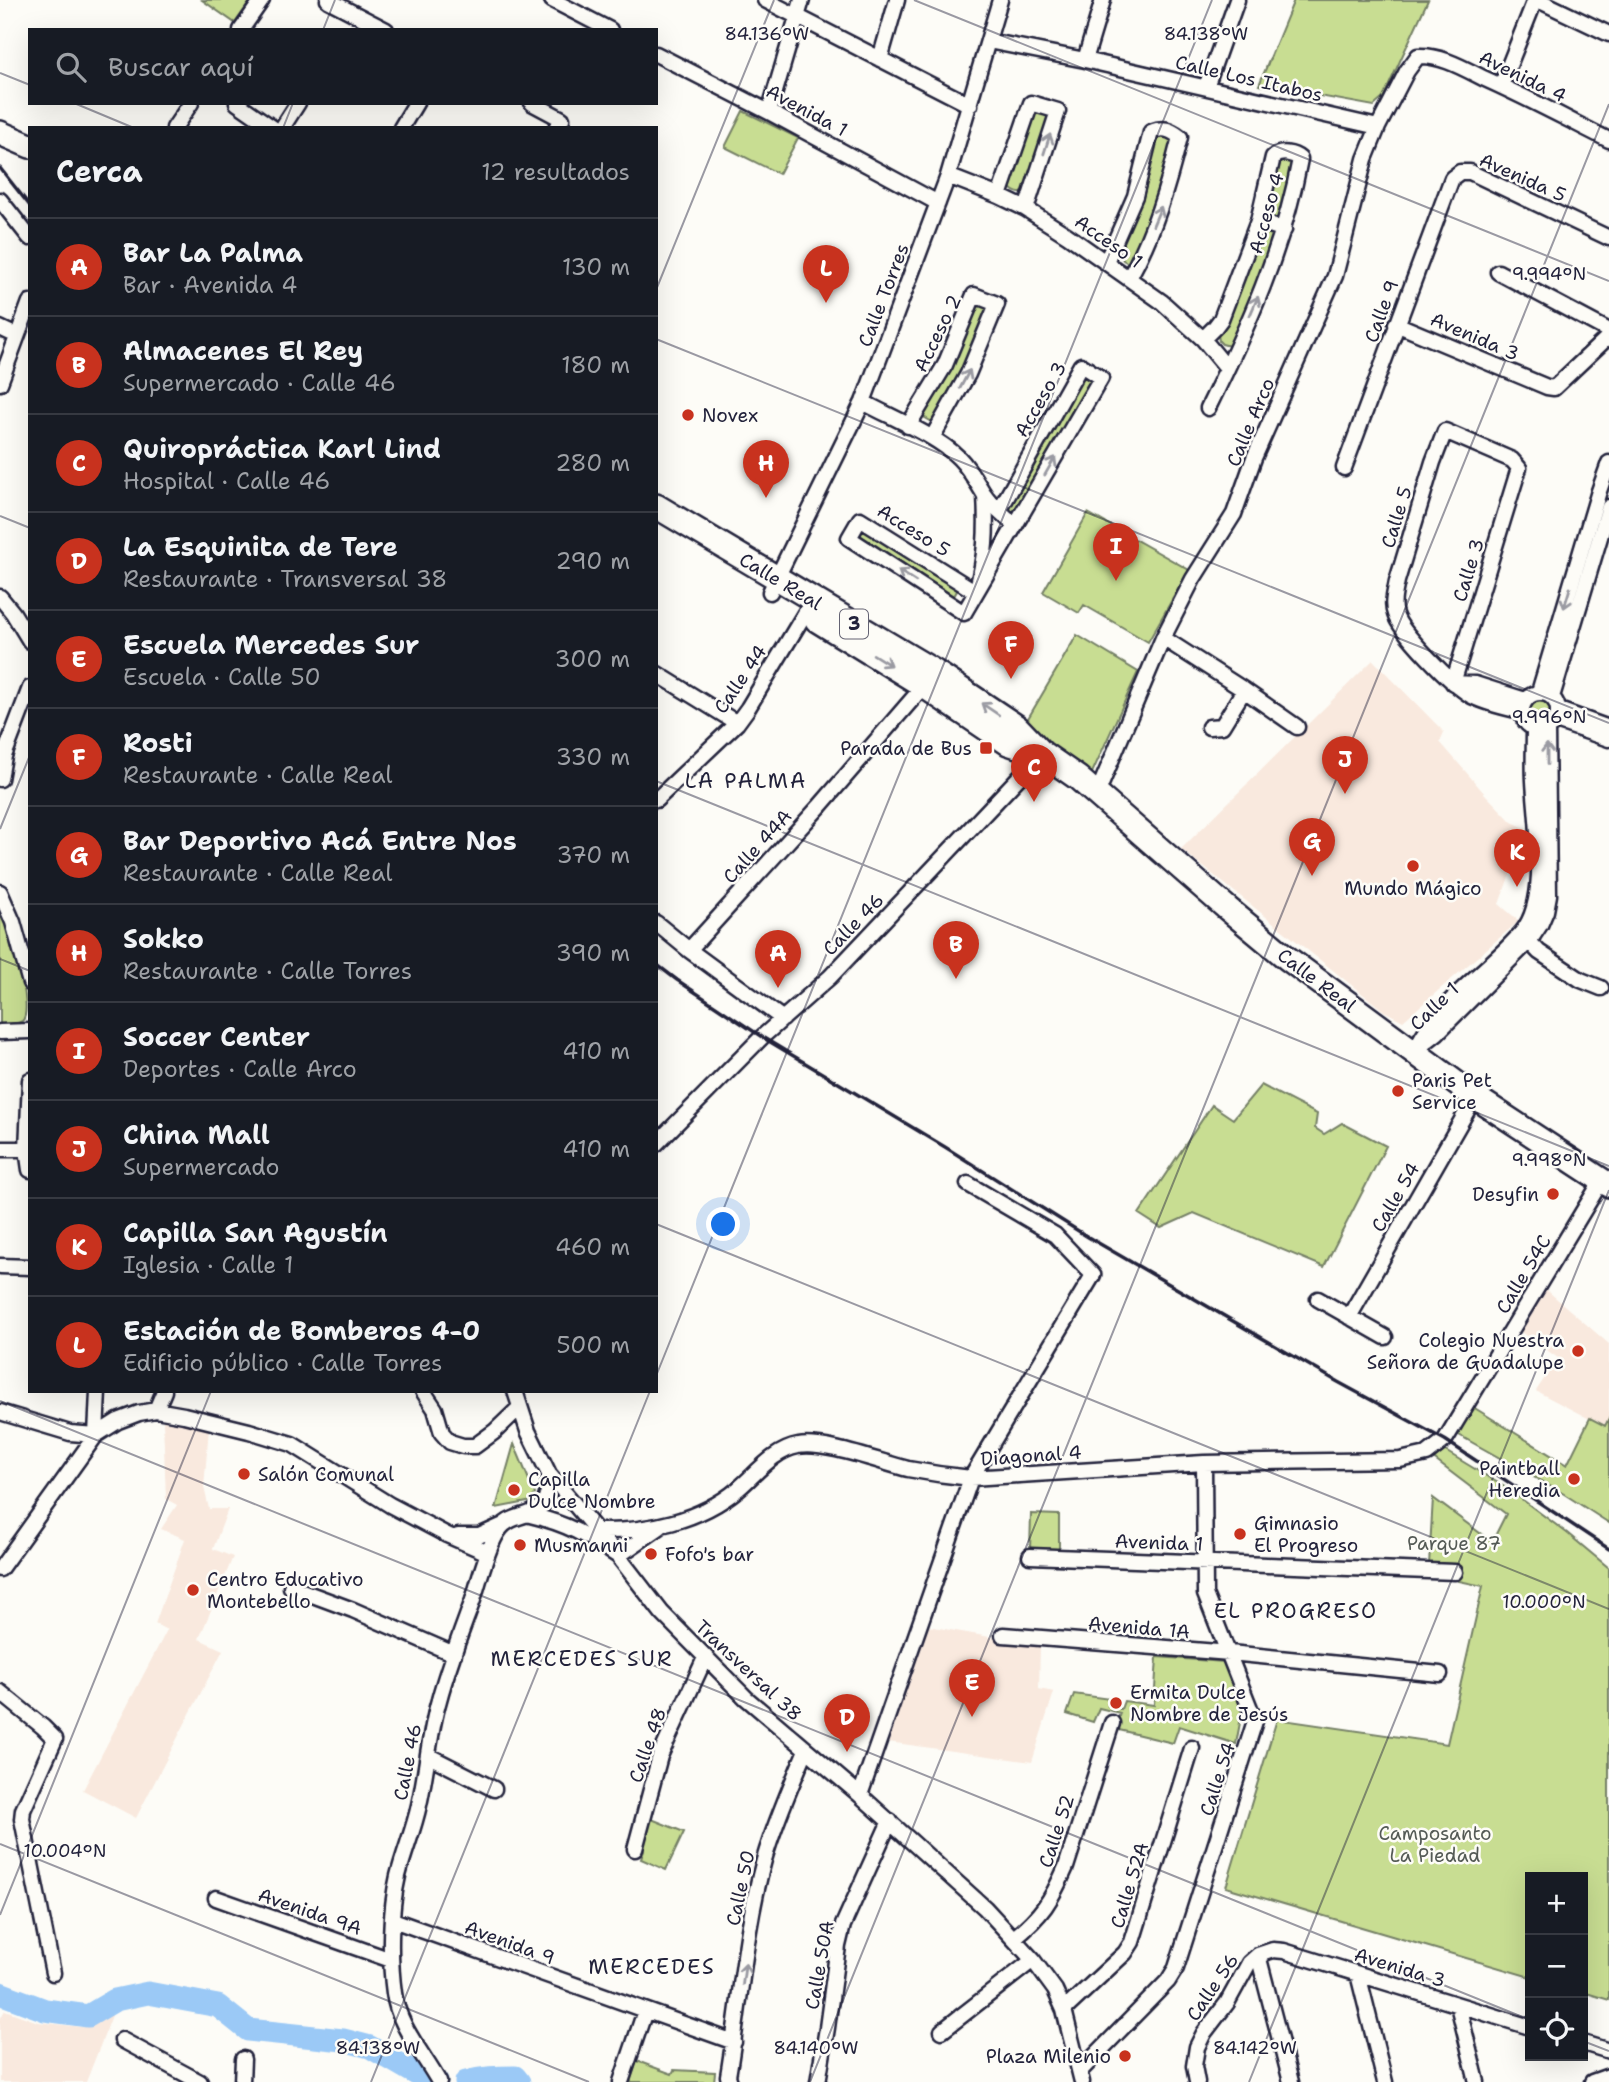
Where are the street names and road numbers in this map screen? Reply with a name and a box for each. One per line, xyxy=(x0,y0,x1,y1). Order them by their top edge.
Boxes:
street label: Avenida 4 xyxy=(1475,45,1571,108)
street label: Calle Los Itabos xyxy=(1173,49,1325,108)
street label: Avenida 1 xyxy=(762,79,852,142)
street label: Avenida 5 xyxy=(1475,147,1570,208)
street label: Acceso 4 xyxy=(1243,170,1290,257)
street label: Acceso 1 xyxy=(1070,209,1148,274)
street label: Calle Torres xyxy=(852,240,915,350)
street label: Calle 9 xyxy=(1359,276,1404,346)
street label: Acceso 2 xyxy=(908,290,967,376)
street label: Avenida 3 xyxy=(1427,307,1523,366)
street label: Acceso 3 xyxy=(1009,357,1072,442)
street label: Calle Arco xyxy=(1221,374,1280,470)
street label: Calle 5 xyxy=(1375,483,1418,551)
street label: Acceso 5 xyxy=(873,498,955,563)
street label: Calle 3 xyxy=(1447,535,1490,605)
street label: Calle Real xyxy=(735,547,827,616)
road number: 3 xyxy=(840,610,868,638)
street label: Calle 44 xyxy=(708,640,772,718)
street label: Calle 44A xyxy=(717,804,797,889)
street label: Calle 46 xyxy=(817,888,889,961)
street label: Calle Real xyxy=(1272,943,1361,1018)
street label: Calle 1 xyxy=(1404,977,1464,1036)
street label: Calle 54 xyxy=(1366,1158,1425,1236)
street label: Calle 54C xyxy=(1490,1230,1557,1318)
street label: Diagonal 4 xyxy=(980,1440,1082,1471)
street label: Avenida 1 xyxy=(1114,1528,1204,1557)
street label: Avenida 1A xyxy=(1087,1611,1191,1644)
street label: Transversal 38 xyxy=(690,1614,808,1726)
street label: Calle 48 xyxy=(623,1704,672,1786)
street label: Calle 46 xyxy=(388,1721,427,1803)
street label: Calle 54 xyxy=(1194,1739,1241,1819)
street label: Calle 52 xyxy=(1033,1791,1080,1871)
street label: Calle 52A xyxy=(1105,1839,1154,1931)
street label: Calle 50 xyxy=(720,1848,761,1928)
street label: Avenida 9A xyxy=(255,1882,365,1941)
street label: Avenida 9 xyxy=(461,1915,558,1970)
street label: Calle 50A xyxy=(799,1918,840,2012)
street label: Avenida 3 xyxy=(1351,1942,1449,1993)
street label: Calle 56 xyxy=(1181,1949,1244,2026)

